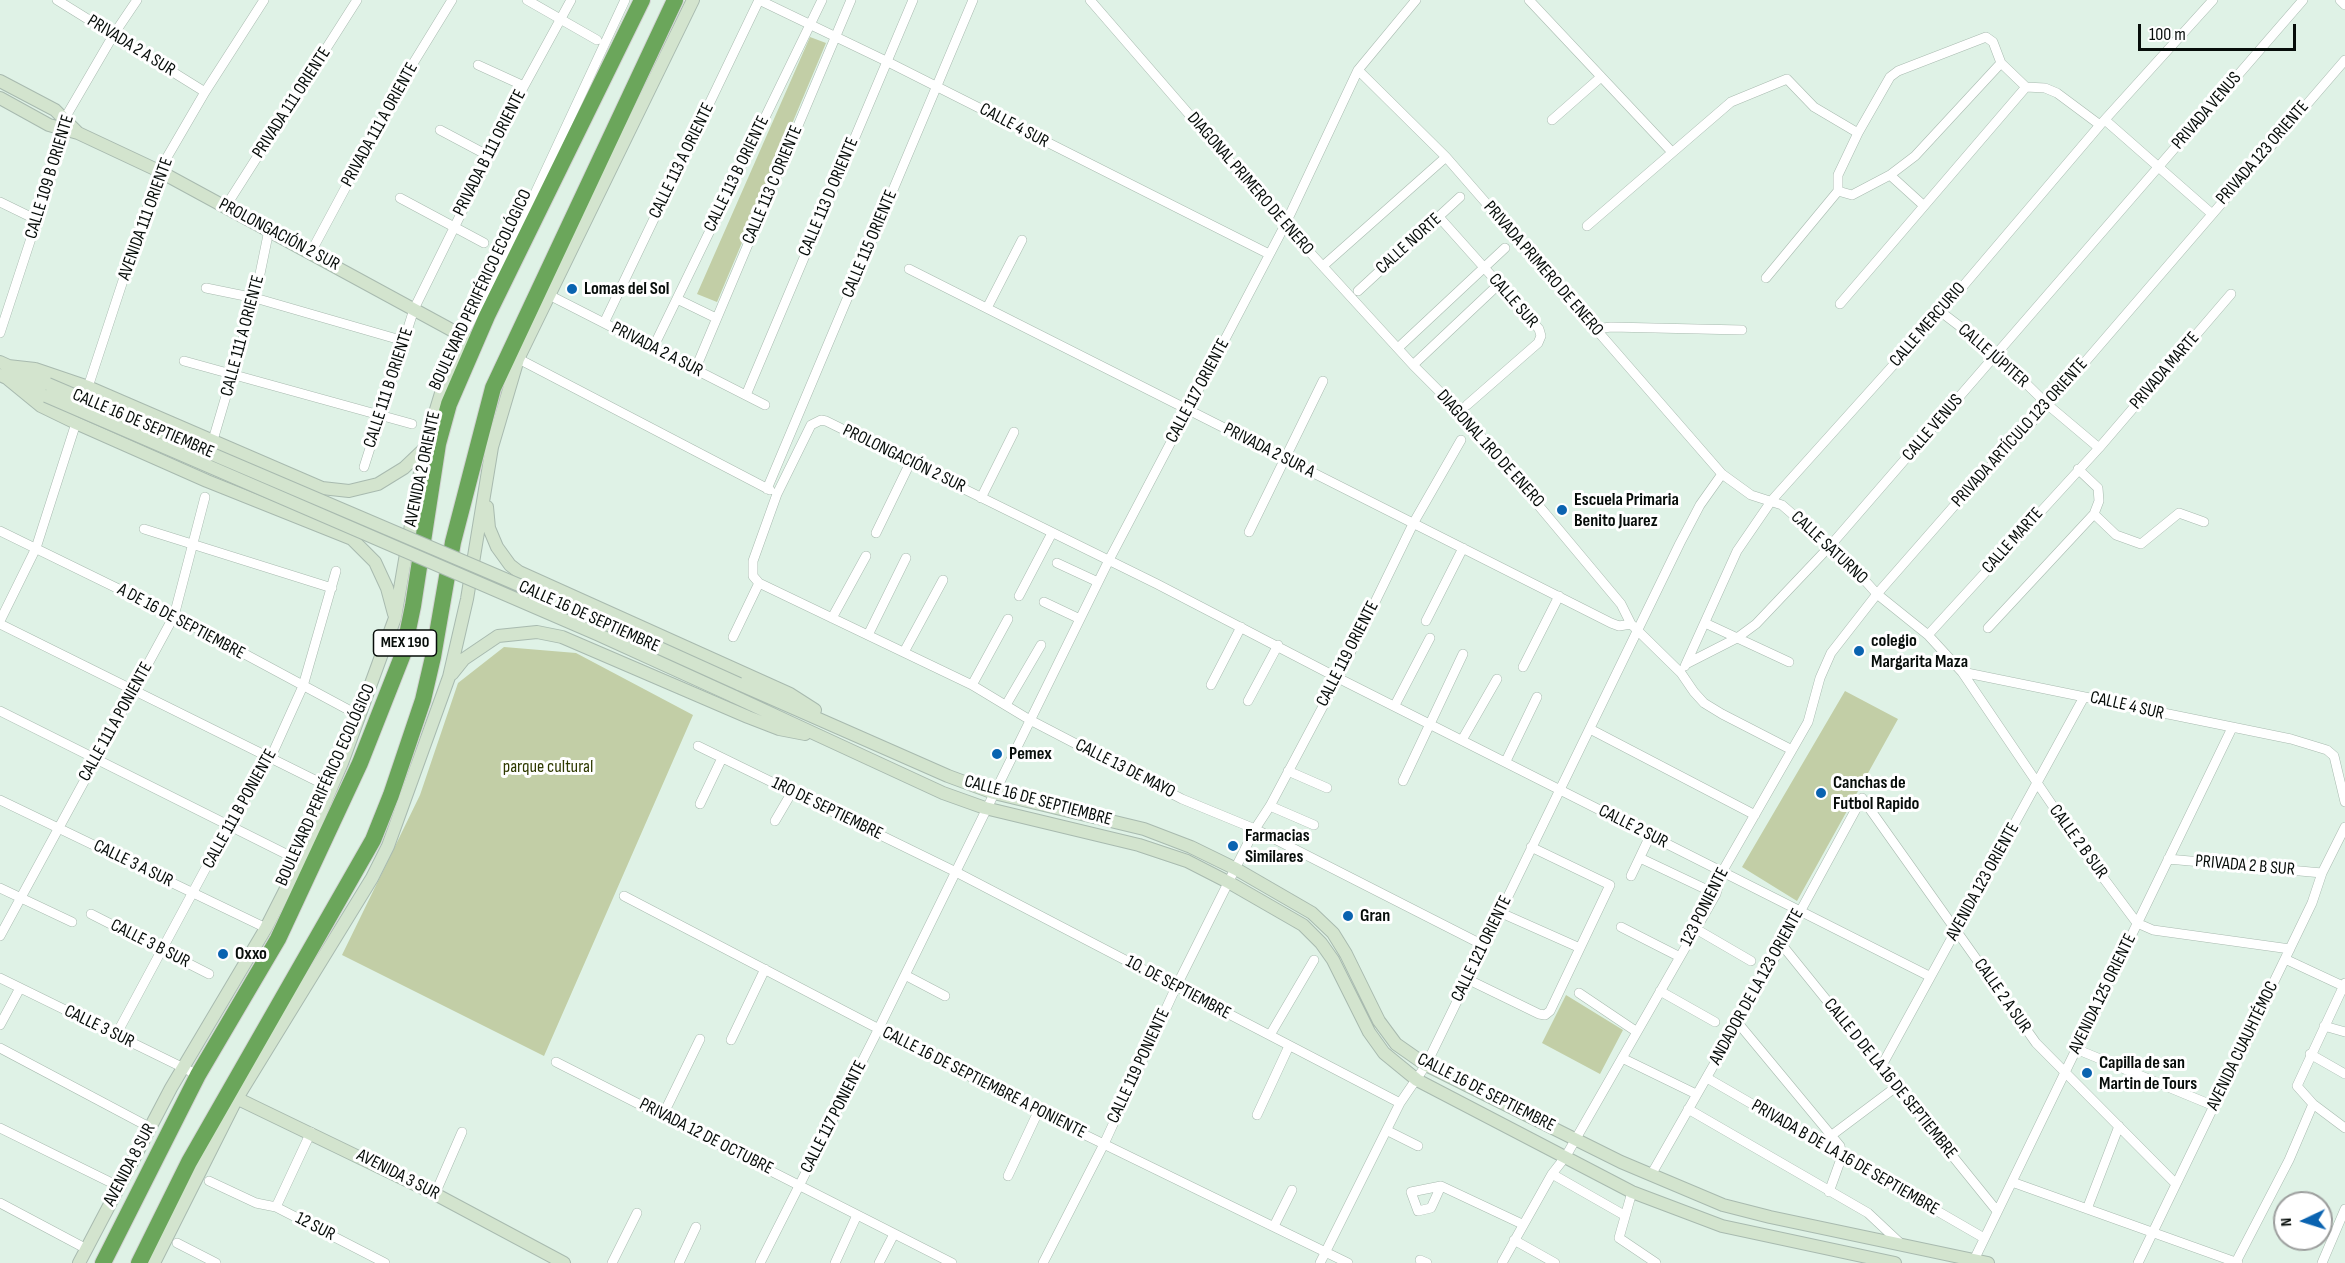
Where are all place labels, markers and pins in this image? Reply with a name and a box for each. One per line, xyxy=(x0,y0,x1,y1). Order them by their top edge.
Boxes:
place label: Lomas del Sol xyxy=(584,278,669,300)
marker: Lomas del Sol xyxy=(565,282,579,296)
place label: Escuela Primaria Benito Juarez xyxy=(1574,489,1679,532)
marker: Escuela Primaria Benito Juarez xyxy=(1555,503,1569,517)
place label: colegio Margarita Maza xyxy=(1871,630,1968,672)
marker: colegio Margarita Maza xyxy=(1852,644,1866,658)
place label: Pemex xyxy=(1009,743,1052,765)
marker: Pemex xyxy=(990,747,1004,761)
place label: Canchas de Futbol Rapido xyxy=(1833,772,1919,814)
marker: Canchas de Futbol Rapido xyxy=(1814,786,1828,800)
place label: Farmacias Similares xyxy=(1245,825,1310,868)
marker: Farmacias Similares xyxy=(1226,839,1240,853)
place label: Gran xyxy=(1360,905,1390,927)
marker: Gran xyxy=(1341,909,1355,923)
place label: Oxxo xyxy=(235,943,267,965)
marker: Oxxo xyxy=(216,947,230,961)
place label: Capilla de san Martin de Tours xyxy=(2099,1052,2197,1094)
marker: Capilla de san Martin de Tours xyxy=(2080,1066,2094,1080)

